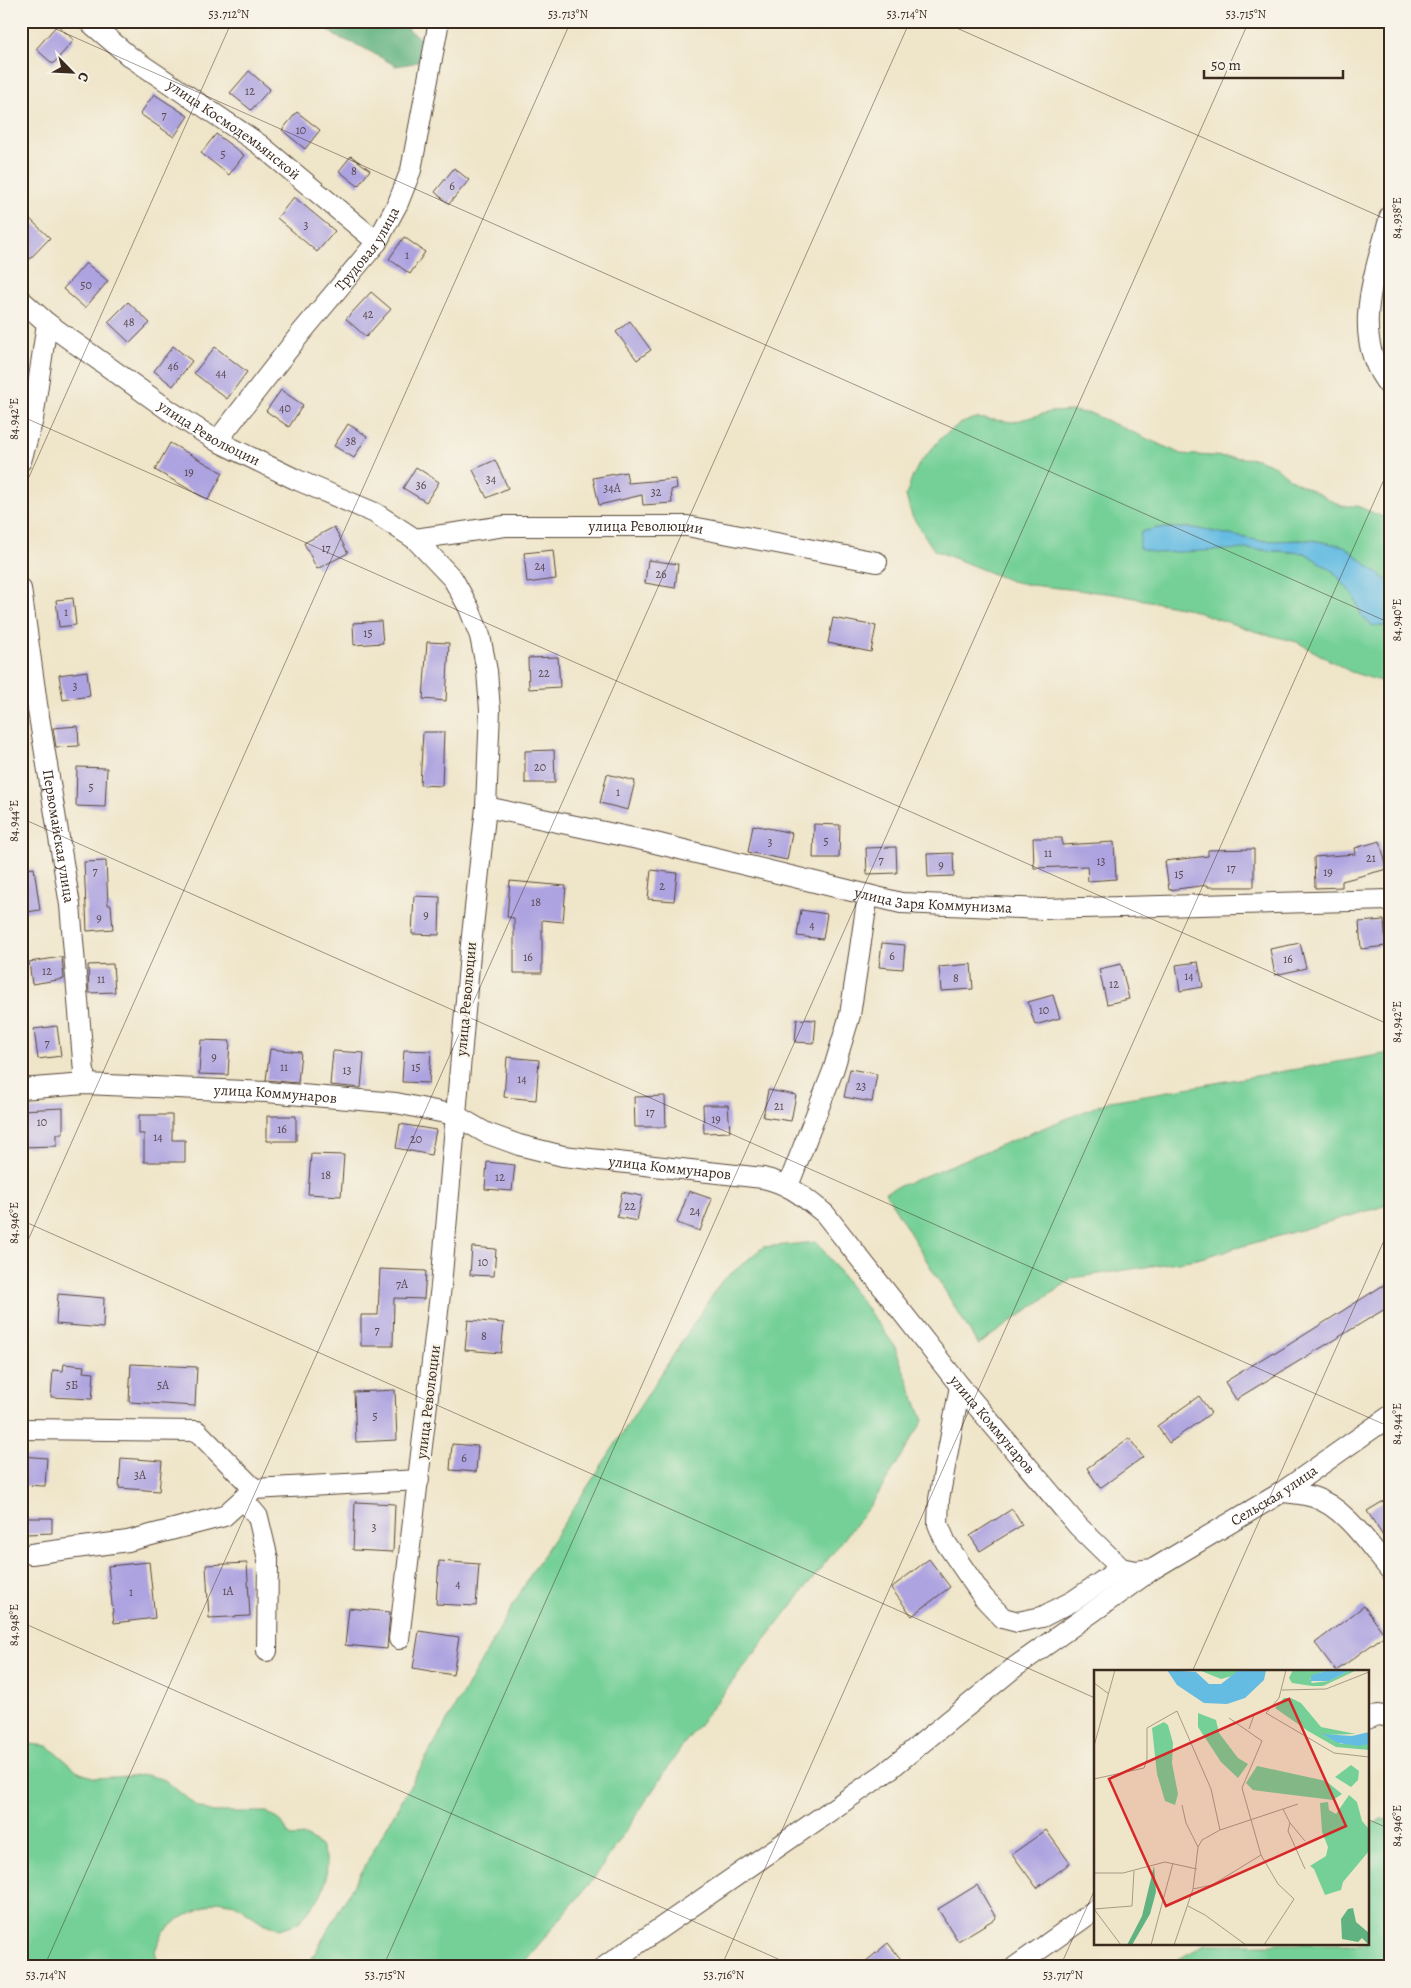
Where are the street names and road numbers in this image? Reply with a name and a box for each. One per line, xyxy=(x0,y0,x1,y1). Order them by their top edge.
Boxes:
street label: улица Космодемьянской xyxy=(163,74,305,184)
street label: Трудовая улица xyxy=(330,203,404,295)
street label: улица Революции xyxy=(153,395,264,471)
street label: улица Революции xyxy=(588,516,705,539)
street label: Первомайская улица xyxy=(38,768,80,904)
street label: улица Заря Коммунизма xyxy=(852,882,1013,918)
street label: улица Революции xyxy=(451,941,481,1058)
street label: улица Коммунаров xyxy=(213,1080,338,1108)
street label: улица Коммунаров xyxy=(607,1151,732,1184)
street label: улица Революции xyxy=(411,1344,445,1461)
street label: улица Коммунаров xyxy=(945,1370,1040,1478)
street label: Сельская улица xyxy=(1227,1460,1321,1531)

